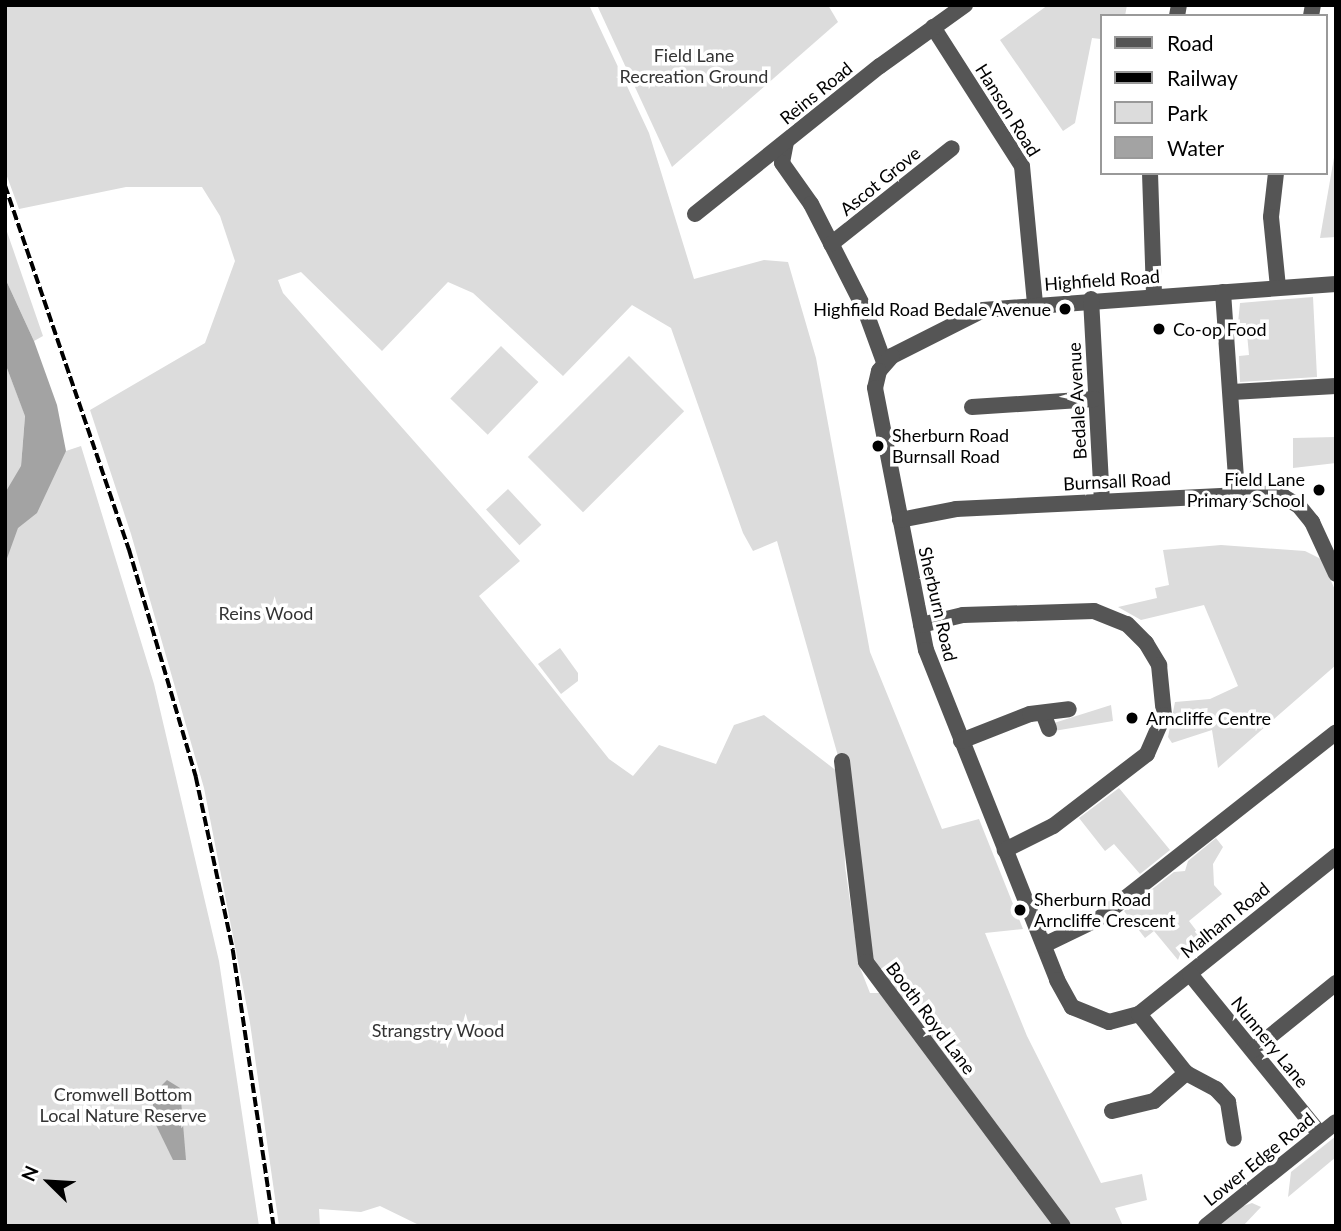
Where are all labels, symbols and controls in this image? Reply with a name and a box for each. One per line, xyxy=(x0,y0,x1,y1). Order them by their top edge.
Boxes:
legend xyxy=(1100,14,1327,175)
text: Road xyxy=(1167,30,1214,55)
park label: Field Lane Recreation Ground xyxy=(620,45,768,88)
street label: Reins Road xyxy=(775,57,857,129)
street label: Hanson Road xyxy=(971,60,1045,160)
text: Railway xyxy=(1167,65,1238,90)
text: Park xyxy=(1167,100,1208,125)
text: Water xyxy=(1167,135,1224,160)
street label: Ascot Grove xyxy=(835,142,925,220)
street label: Highfield Road xyxy=(1043,265,1161,295)
place label: Highfield Road Bedale Avenue xyxy=(813,298,1051,320)
marker: Highfield Road Bedale Avenue xyxy=(1057,301,1073,317)
place label: Co-op Food xyxy=(1173,318,1267,340)
marker: Co-op Food xyxy=(1151,321,1167,337)
street label: Bedale Avenue xyxy=(1063,342,1091,460)
place label: Sherburn Road Burnsall Road xyxy=(892,425,1009,467)
marker: Sherburn Road Burnsall Road xyxy=(870,438,886,454)
street label: Burnsall Road xyxy=(1063,467,1171,495)
place label: Field Lane Primary School xyxy=(1186,469,1305,512)
marker: Field Lane Primary School xyxy=(1311,482,1327,498)
street label: Sherburn Road xyxy=(914,545,962,663)
park label: Reins Wood xyxy=(218,602,314,624)
place label: Arncliffe Centre xyxy=(1146,707,1271,729)
marker: Arncliffe Centre xyxy=(1124,710,1140,726)
street label: Malham Road xyxy=(1176,878,1274,962)
place label: Sherburn Road Arncliffe Crescent xyxy=(1034,889,1175,932)
marker: Sherburn Road Arncliffe Crescent xyxy=(1012,902,1028,918)
street label: Booth Royd Lane xyxy=(882,958,980,1078)
street label: Nunnery Lane xyxy=(1227,992,1313,1092)
park label: Strangstry Wood xyxy=(371,1019,505,1041)
park label: Cromwell Bottom Local Nature Reserve xyxy=(40,1084,206,1126)
street label: Lower Edge Road xyxy=(1199,1108,1319,1210)
north arrow xyxy=(14,1147,84,1217)
text: N xyxy=(16,1162,43,1185)

